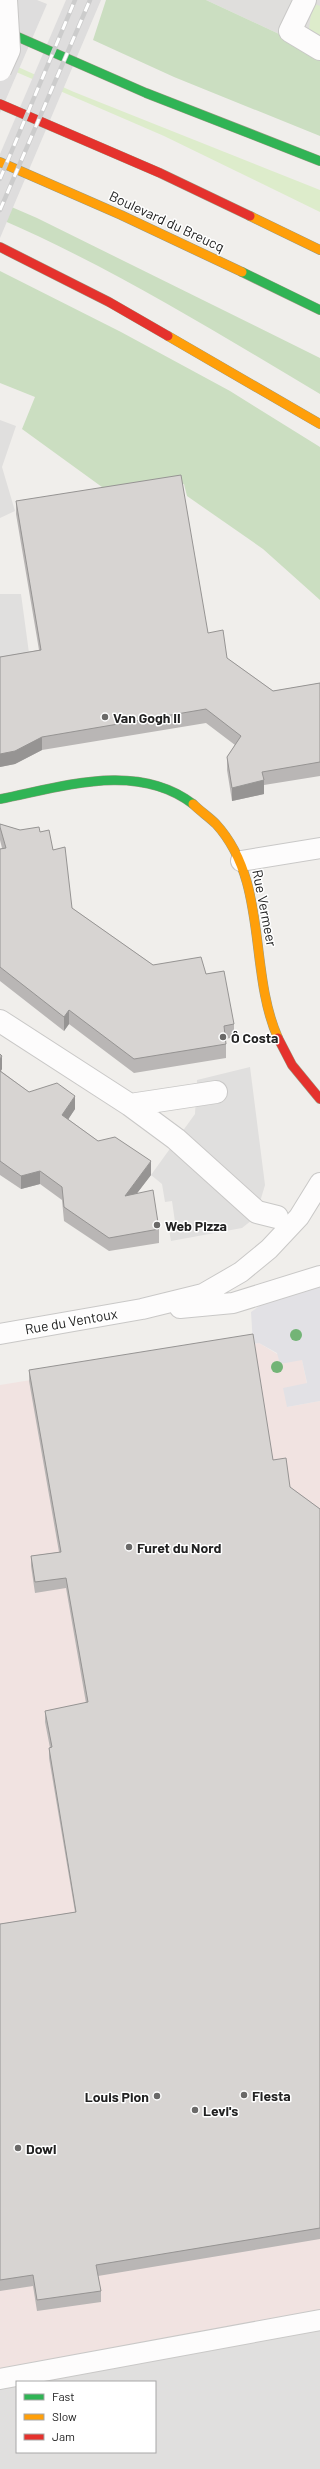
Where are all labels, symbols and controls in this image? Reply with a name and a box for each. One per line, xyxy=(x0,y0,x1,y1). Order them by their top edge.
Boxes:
street label: Boulevard du Breucq xyxy=(107,187,227,255)
place label: Van Gogh II xyxy=(113,709,181,726)
marker: Van Gogh II xyxy=(100,712,110,722)
street label: Rue Vermeer xyxy=(249,868,281,948)
place label: Ô Costa xyxy=(231,1029,279,1046)
marker: Ô Costa xyxy=(218,1032,228,1042)
place label: Web Pizza xyxy=(165,1217,227,1234)
marker: Web Pizza xyxy=(152,1220,162,1230)
street label: Rue du Ventoux xyxy=(23,1304,119,1337)
place label: Furet du Nord xyxy=(137,1539,221,1556)
marker: Furet du Nord xyxy=(124,1542,134,1552)
place label: Fiesta xyxy=(252,2087,291,2104)
place label: Louis Pion xyxy=(85,2088,149,2105)
marker: Fiesta xyxy=(239,2090,249,2100)
marker: Louis Pion xyxy=(152,2091,162,2101)
place label: Levi's xyxy=(203,2102,238,2119)
marker: Levi's xyxy=(190,2105,200,2115)
place label: Dowl xyxy=(26,2140,56,2157)
marker: Dowl xyxy=(13,2143,23,2153)
legend xyxy=(16,2381,156,2453)
text: Fast xyxy=(52,2389,75,2403)
text: Slow xyxy=(52,2409,77,2423)
text: Jam xyxy=(52,2429,75,2443)

